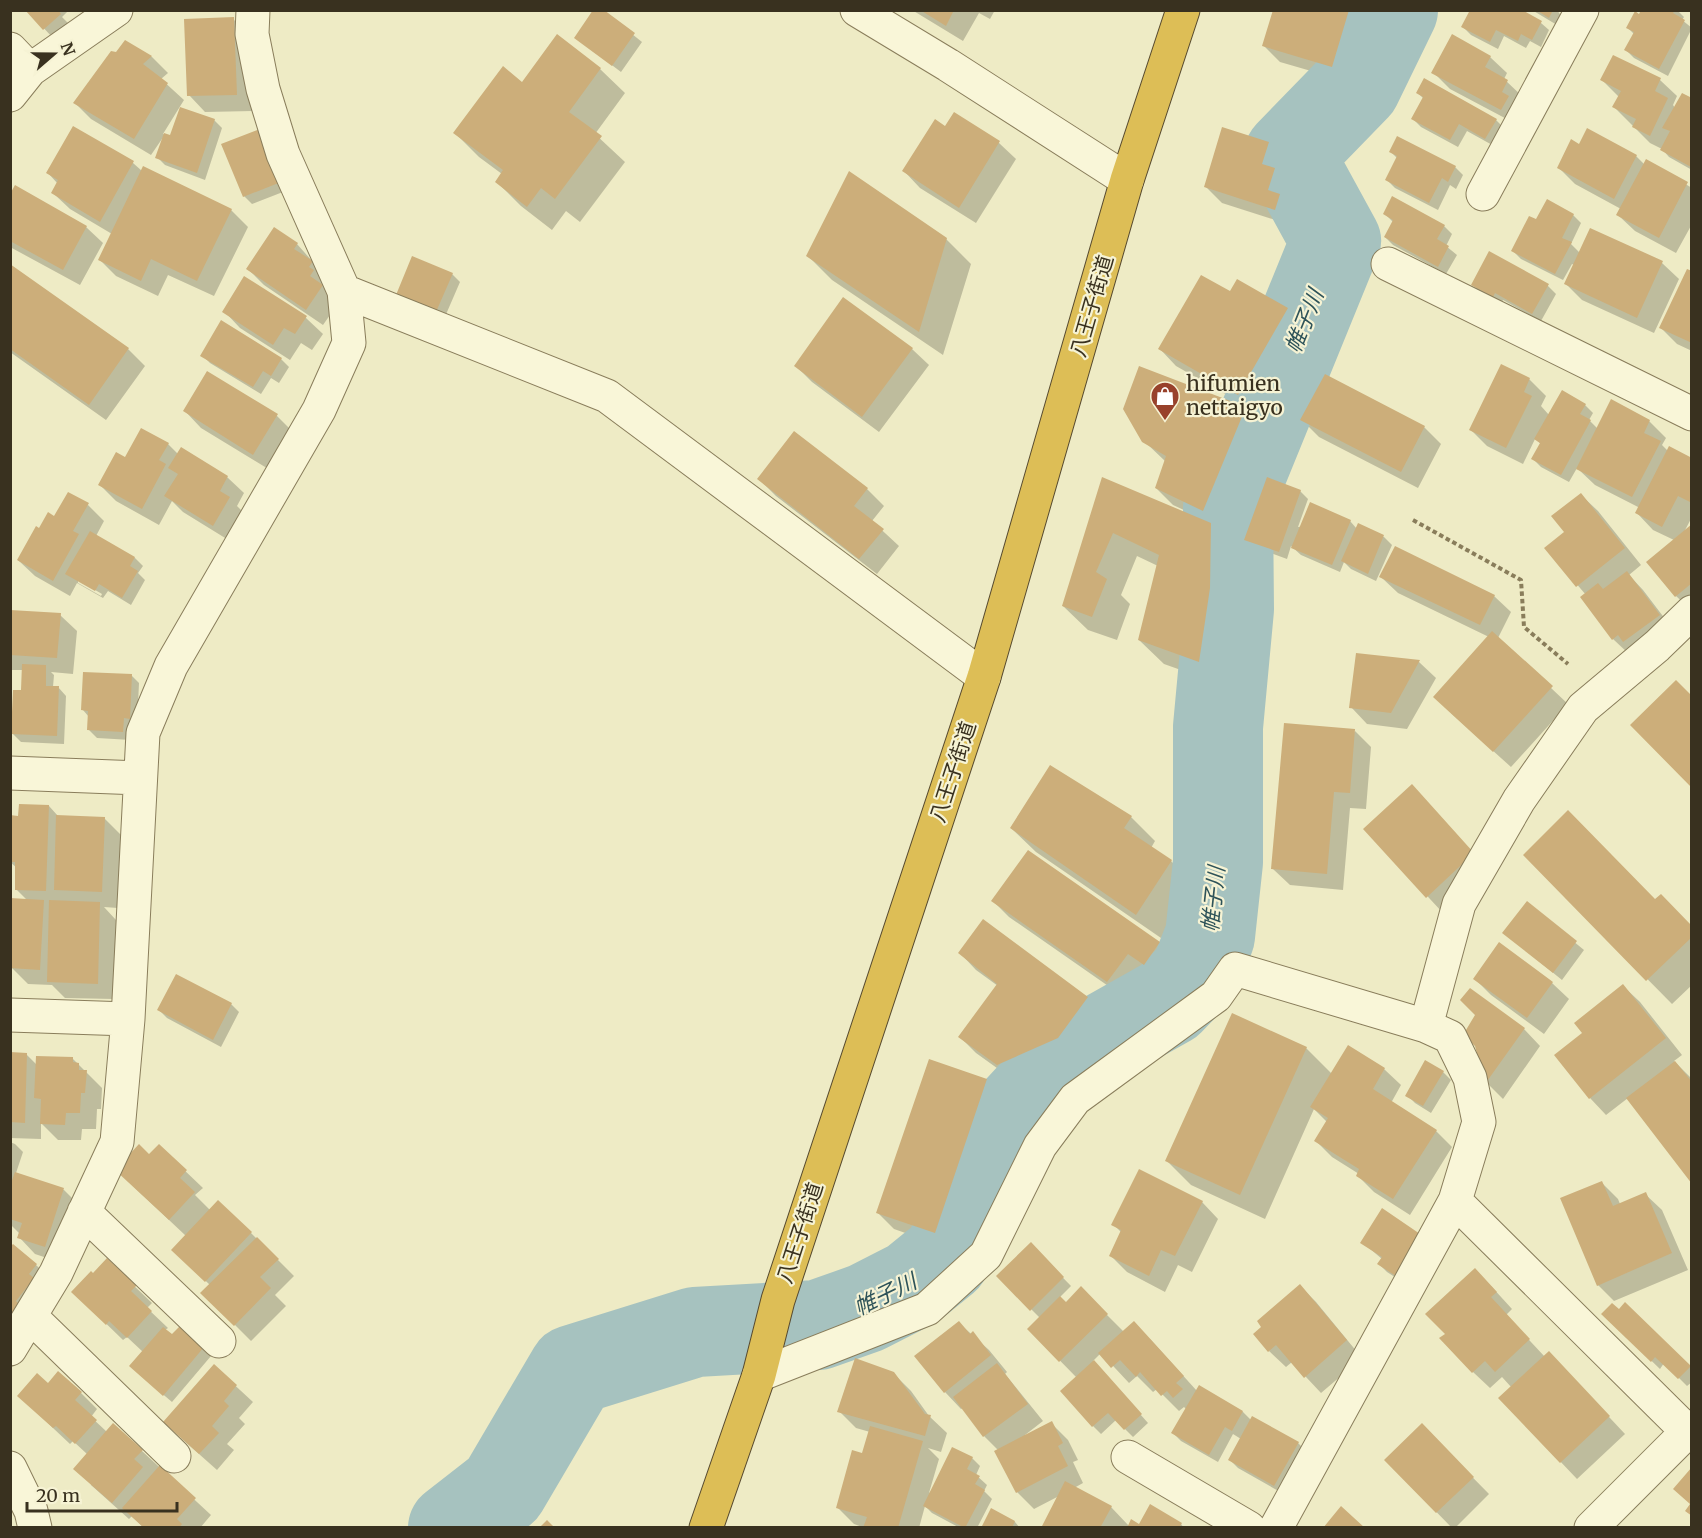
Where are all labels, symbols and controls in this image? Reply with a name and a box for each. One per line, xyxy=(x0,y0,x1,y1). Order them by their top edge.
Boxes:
north arrow xyxy=(24,24,84,84)
text: N xyxy=(57,40,80,59)
street label: 八王子街道 xyxy=(1064,252,1119,360)
water label: 帷子川 xyxy=(1279,283,1330,357)
place label: hifumien nettaigyo xyxy=(1186,370,1283,421)
shop icon: hifumien nettaigyo xyxy=(1149,380,1181,422)
street label: 八王子街道 xyxy=(923,718,982,826)
water label: 帷子川 xyxy=(1196,863,1231,933)
street label: 八王子街道 xyxy=(770,1179,829,1287)
water label: 帷子川 xyxy=(849,1266,923,1321)
scale bar xyxy=(27,1475,177,1513)
text: 20 m xyxy=(36,1484,80,1507)

